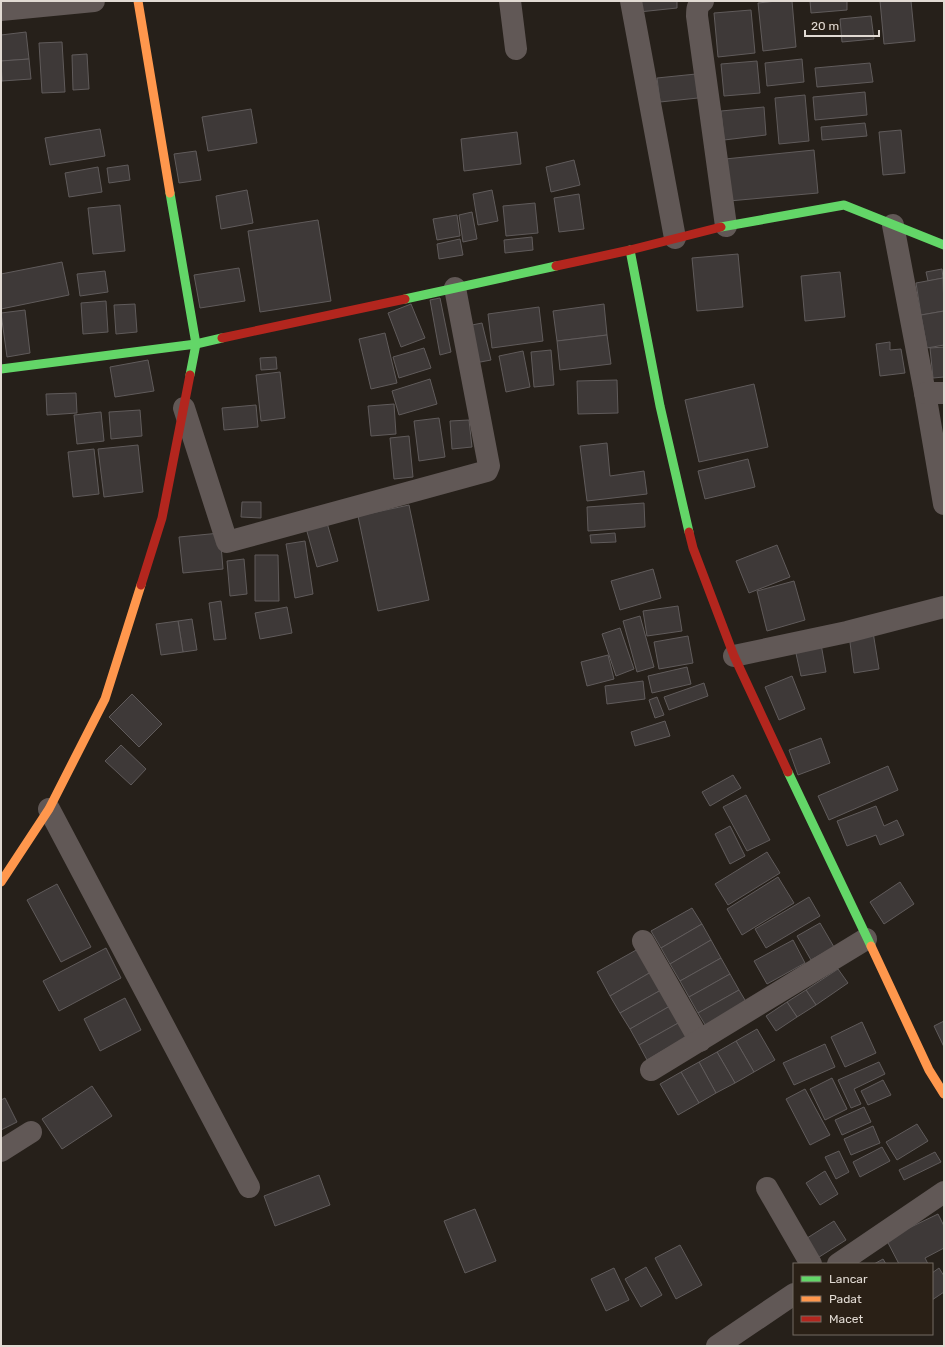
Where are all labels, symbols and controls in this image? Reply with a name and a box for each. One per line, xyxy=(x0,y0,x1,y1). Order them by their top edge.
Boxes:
scale bar xyxy=(805,12,879,38)
text: 20 m xyxy=(811,19,839,33)
legend xyxy=(793,1263,933,1335)
text: Lancar xyxy=(829,1272,868,1286)
text: Padat xyxy=(829,1292,862,1306)
text: Macet xyxy=(829,1312,863,1326)

